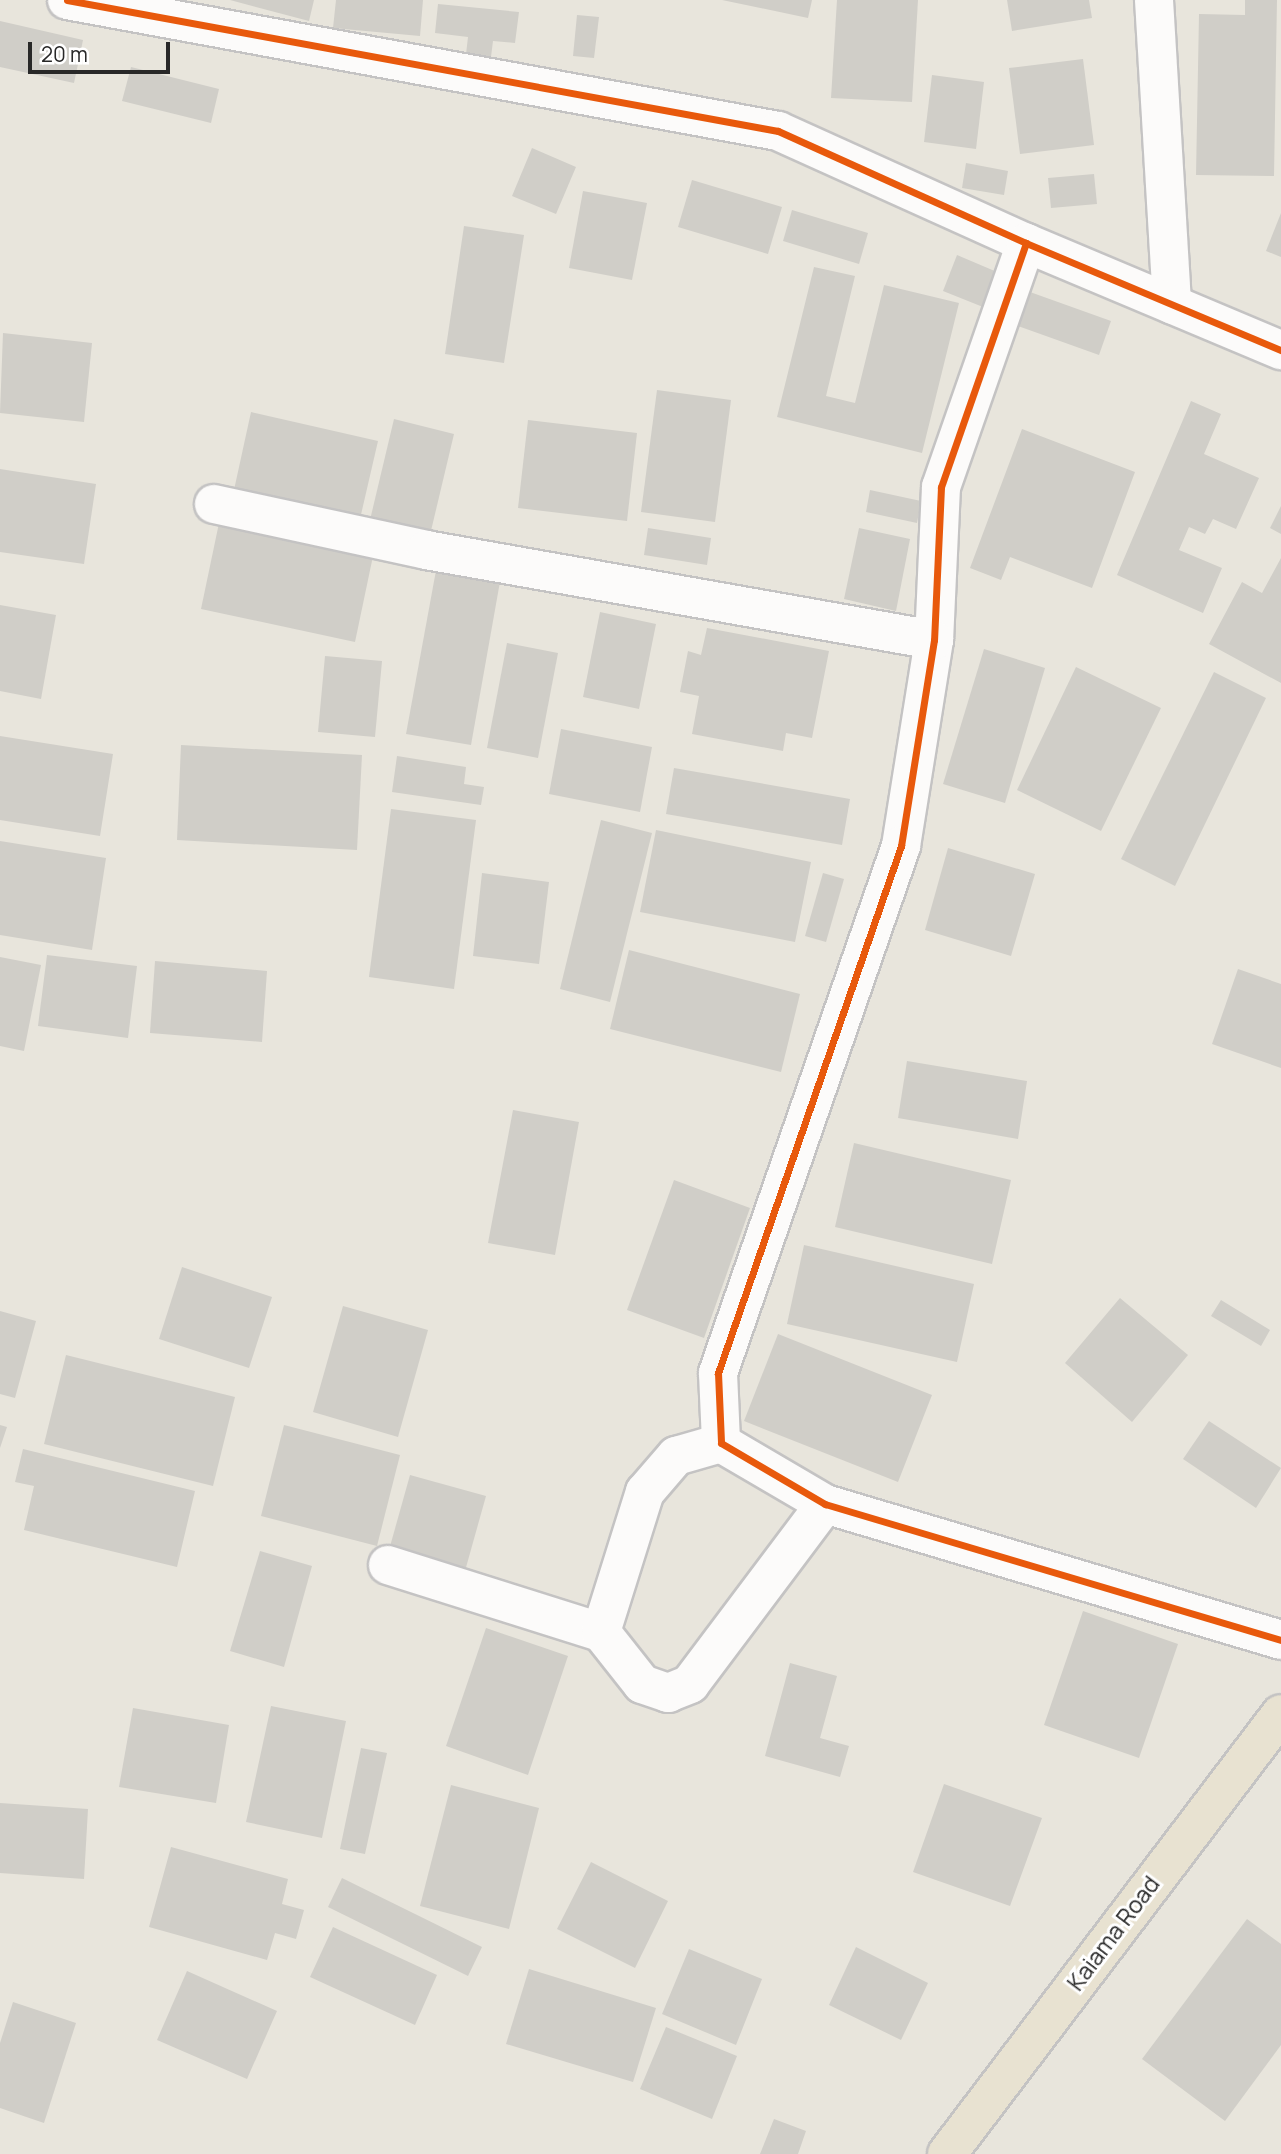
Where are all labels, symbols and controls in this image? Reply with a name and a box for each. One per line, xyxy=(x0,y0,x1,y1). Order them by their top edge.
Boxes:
scale bar xyxy=(32,28,173,72)
text: 20 m xyxy=(41,40,88,68)
street label: Kaiama Road xyxy=(1061,1870,1165,1996)

